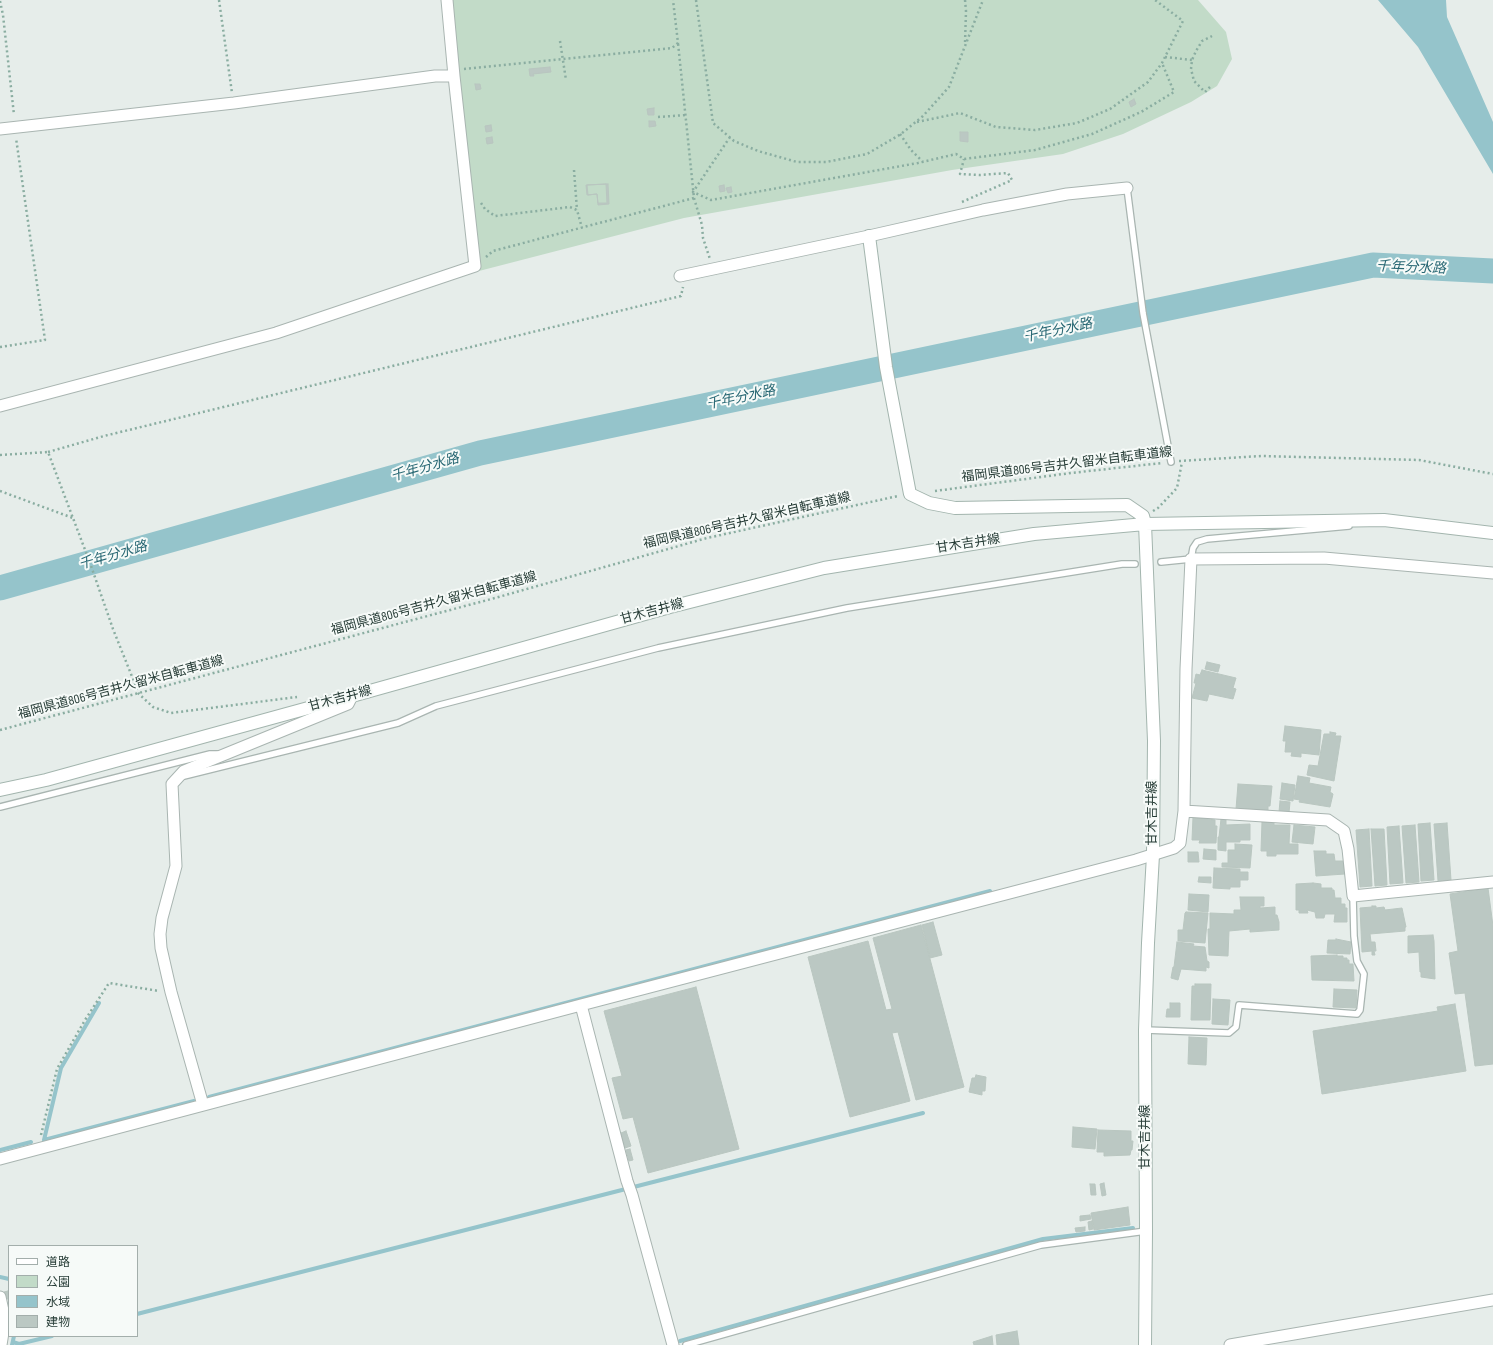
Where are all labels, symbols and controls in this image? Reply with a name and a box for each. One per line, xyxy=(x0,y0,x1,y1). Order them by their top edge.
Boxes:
water label: 千年分水路 xyxy=(1376,258,1446,278)
water label: 千年分水路 xyxy=(1022,316,1094,346)
water label: 千年分水路 xyxy=(705,383,777,413)
street label: 福岡県道806号吉井久留米自転車道線 xyxy=(961,444,1173,486)
water label: 千年分水路 xyxy=(389,450,461,486)
street label: 福岡県道806号吉井久留米自転車道線 xyxy=(642,490,852,552)
street label: 甘木吉井線 xyxy=(935,531,1001,557)
water label: 千年分水路 xyxy=(77,538,149,574)
street label: 福岡県道806号吉井久留米自転車道線 xyxy=(330,569,538,639)
street label: 甘木吉井線 xyxy=(619,596,685,628)
street label: 福岡県道806号吉井久留米自転車道線 xyxy=(17,653,225,723)
street label: 甘木吉井線 xyxy=(307,683,373,715)
street label: 甘木吉井線 xyxy=(1145,781,1161,845)
street label: 甘木吉井線 xyxy=(1138,1105,1154,1169)
legend xyxy=(8,1245,138,1337)
text: 道路 xyxy=(46,1255,70,1270)
text: 公園 xyxy=(46,1275,70,1290)
text: 水域 xyxy=(46,1295,70,1310)
text: 建物 xyxy=(46,1315,70,1330)

